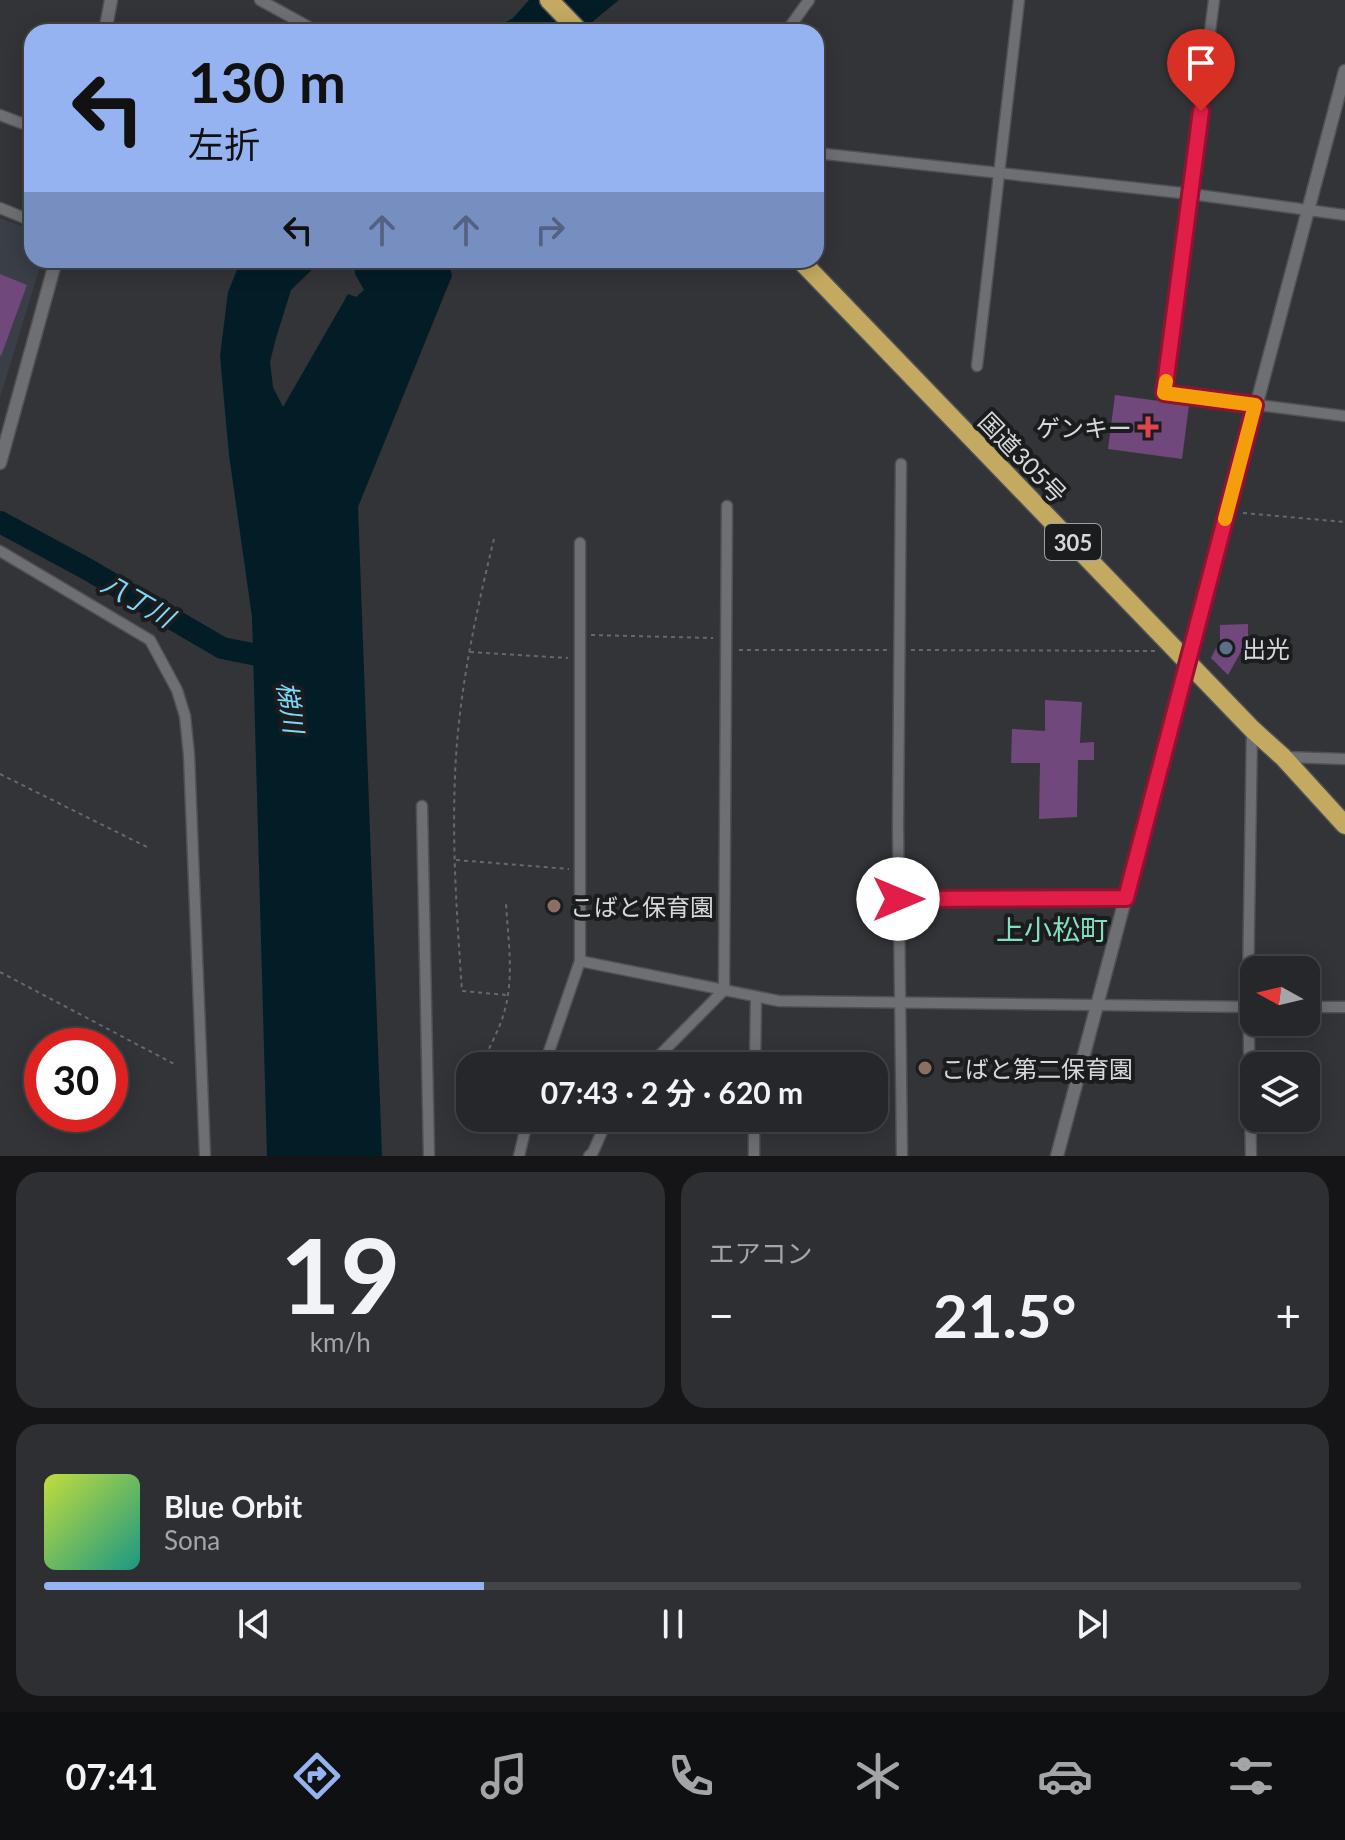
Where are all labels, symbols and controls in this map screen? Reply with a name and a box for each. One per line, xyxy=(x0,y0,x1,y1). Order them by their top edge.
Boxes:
pin xyxy=(1167,29,1235,111)
icon: arrive xyxy=(1179,41,1223,85)
text: 130 m xyxy=(188,48,346,115)
icon: left xyxy=(56,56,160,160)
text: 左折 xyxy=(188,122,260,166)
icon: left xyxy=(276,208,320,252)
icon: ahead xyxy=(360,208,404,252)
icon: ahead xyxy=(444,208,488,252)
icon: right xyxy=(528,208,572,252)
street label: 国道305号 xyxy=(973,406,1073,508)
place label: ゲンキー xyxy=(1036,413,1132,442)
marker: ゲンキー xyxy=(1139,418,1157,436)
road number: 305 xyxy=(1045,524,1101,560)
water label: 八丁川 xyxy=(96,567,182,635)
place label: 出光 xyxy=(1242,634,1290,663)
marker: 出光 xyxy=(1217,639,1235,657)
water label: 梯川 xyxy=(271,679,311,738)
position arrow xyxy=(856,857,940,941)
place label: こばと保育園 xyxy=(570,892,714,921)
marker: こばと保育園 xyxy=(545,897,563,915)
district label: 上小松町 xyxy=(996,912,1108,946)
north arrow xyxy=(1240,956,1320,1036)
map controls xyxy=(1240,956,1320,1132)
speed limit sign: 30 xyxy=(24,1028,128,1132)
button: layers xyxy=(1240,1052,1320,1132)
place label: こばと第二保育園 xyxy=(941,1054,1133,1083)
marker: こばと第二保育園 xyxy=(916,1059,934,1077)
text: 07:43 · 2 分 · 620 m xyxy=(541,1074,803,1110)
text: 19 xyxy=(280,1211,401,1336)
text: エアコン xyxy=(709,1237,813,1269)
text: 21.5° xyxy=(933,1279,1077,1351)
text: − xyxy=(709,1289,734,1341)
text: + xyxy=(1275,1289,1301,1341)
text: km/h xyxy=(310,1326,371,1358)
text: Blue Orbit xyxy=(164,1488,302,1524)
text: Sona xyxy=(164,1524,220,1556)
icon: previous xyxy=(232,1602,276,1646)
icon: pause xyxy=(651,1602,695,1646)
icon: next xyxy=(1070,1602,1114,1646)
icon: directions xyxy=(289,1748,345,1804)
icon: music xyxy=(476,1748,532,1804)
icon: phone xyxy=(663,1748,719,1804)
icon: climate xyxy=(850,1748,906,1804)
icon: car xyxy=(1037,1748,1093,1804)
icon: filters xyxy=(1223,1748,1279,1804)
text: 07:41 xyxy=(65,1754,158,1798)

